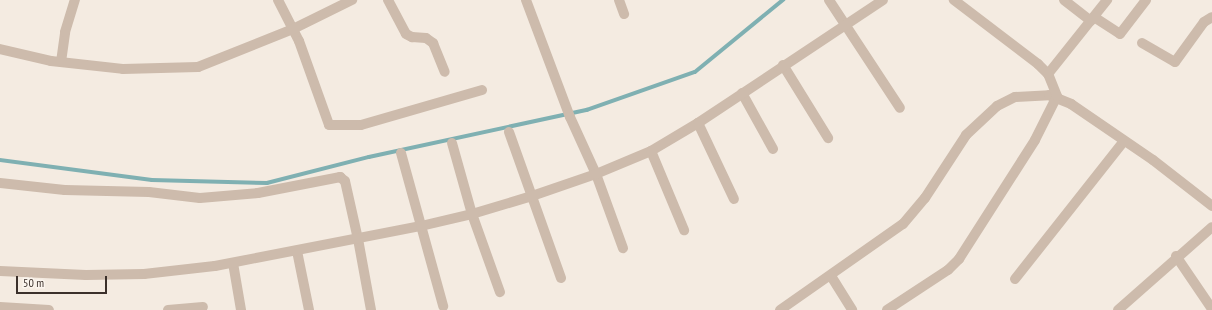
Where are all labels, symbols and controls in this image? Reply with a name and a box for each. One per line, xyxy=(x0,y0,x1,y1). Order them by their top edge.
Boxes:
scale bar xyxy=(18,268,109,294)
text: 50 m xyxy=(23,275,44,290)

